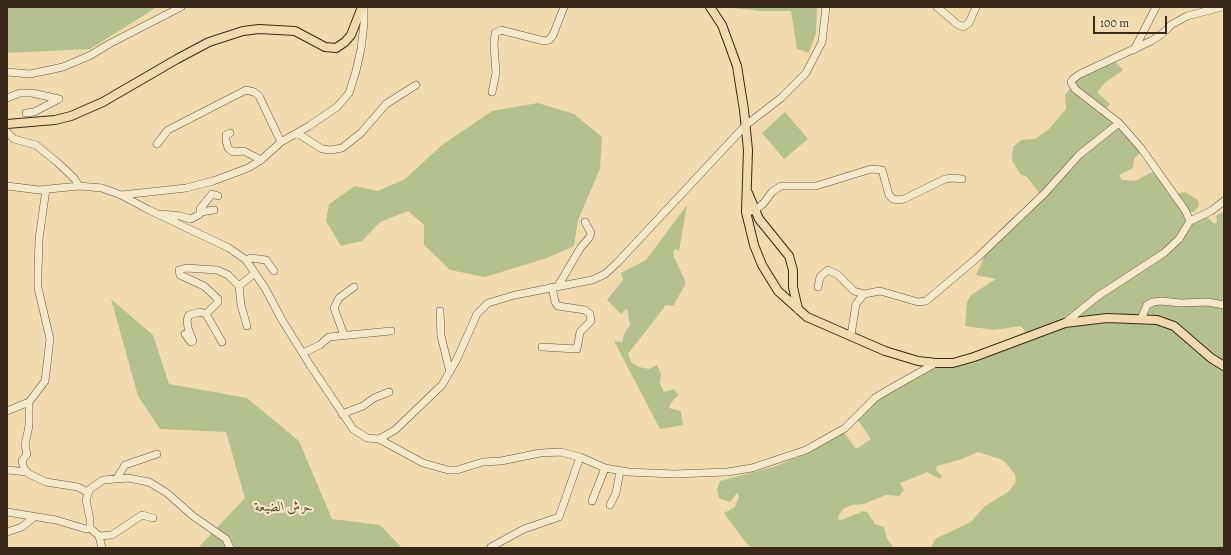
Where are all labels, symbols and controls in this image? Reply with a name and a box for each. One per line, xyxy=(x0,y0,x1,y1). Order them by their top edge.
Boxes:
scale bar xyxy=(1095,8,1169,34)
text: 100 m xyxy=(1100,15,1129,31)
park label: حرش الضيعة xyxy=(255,500,313,516)

